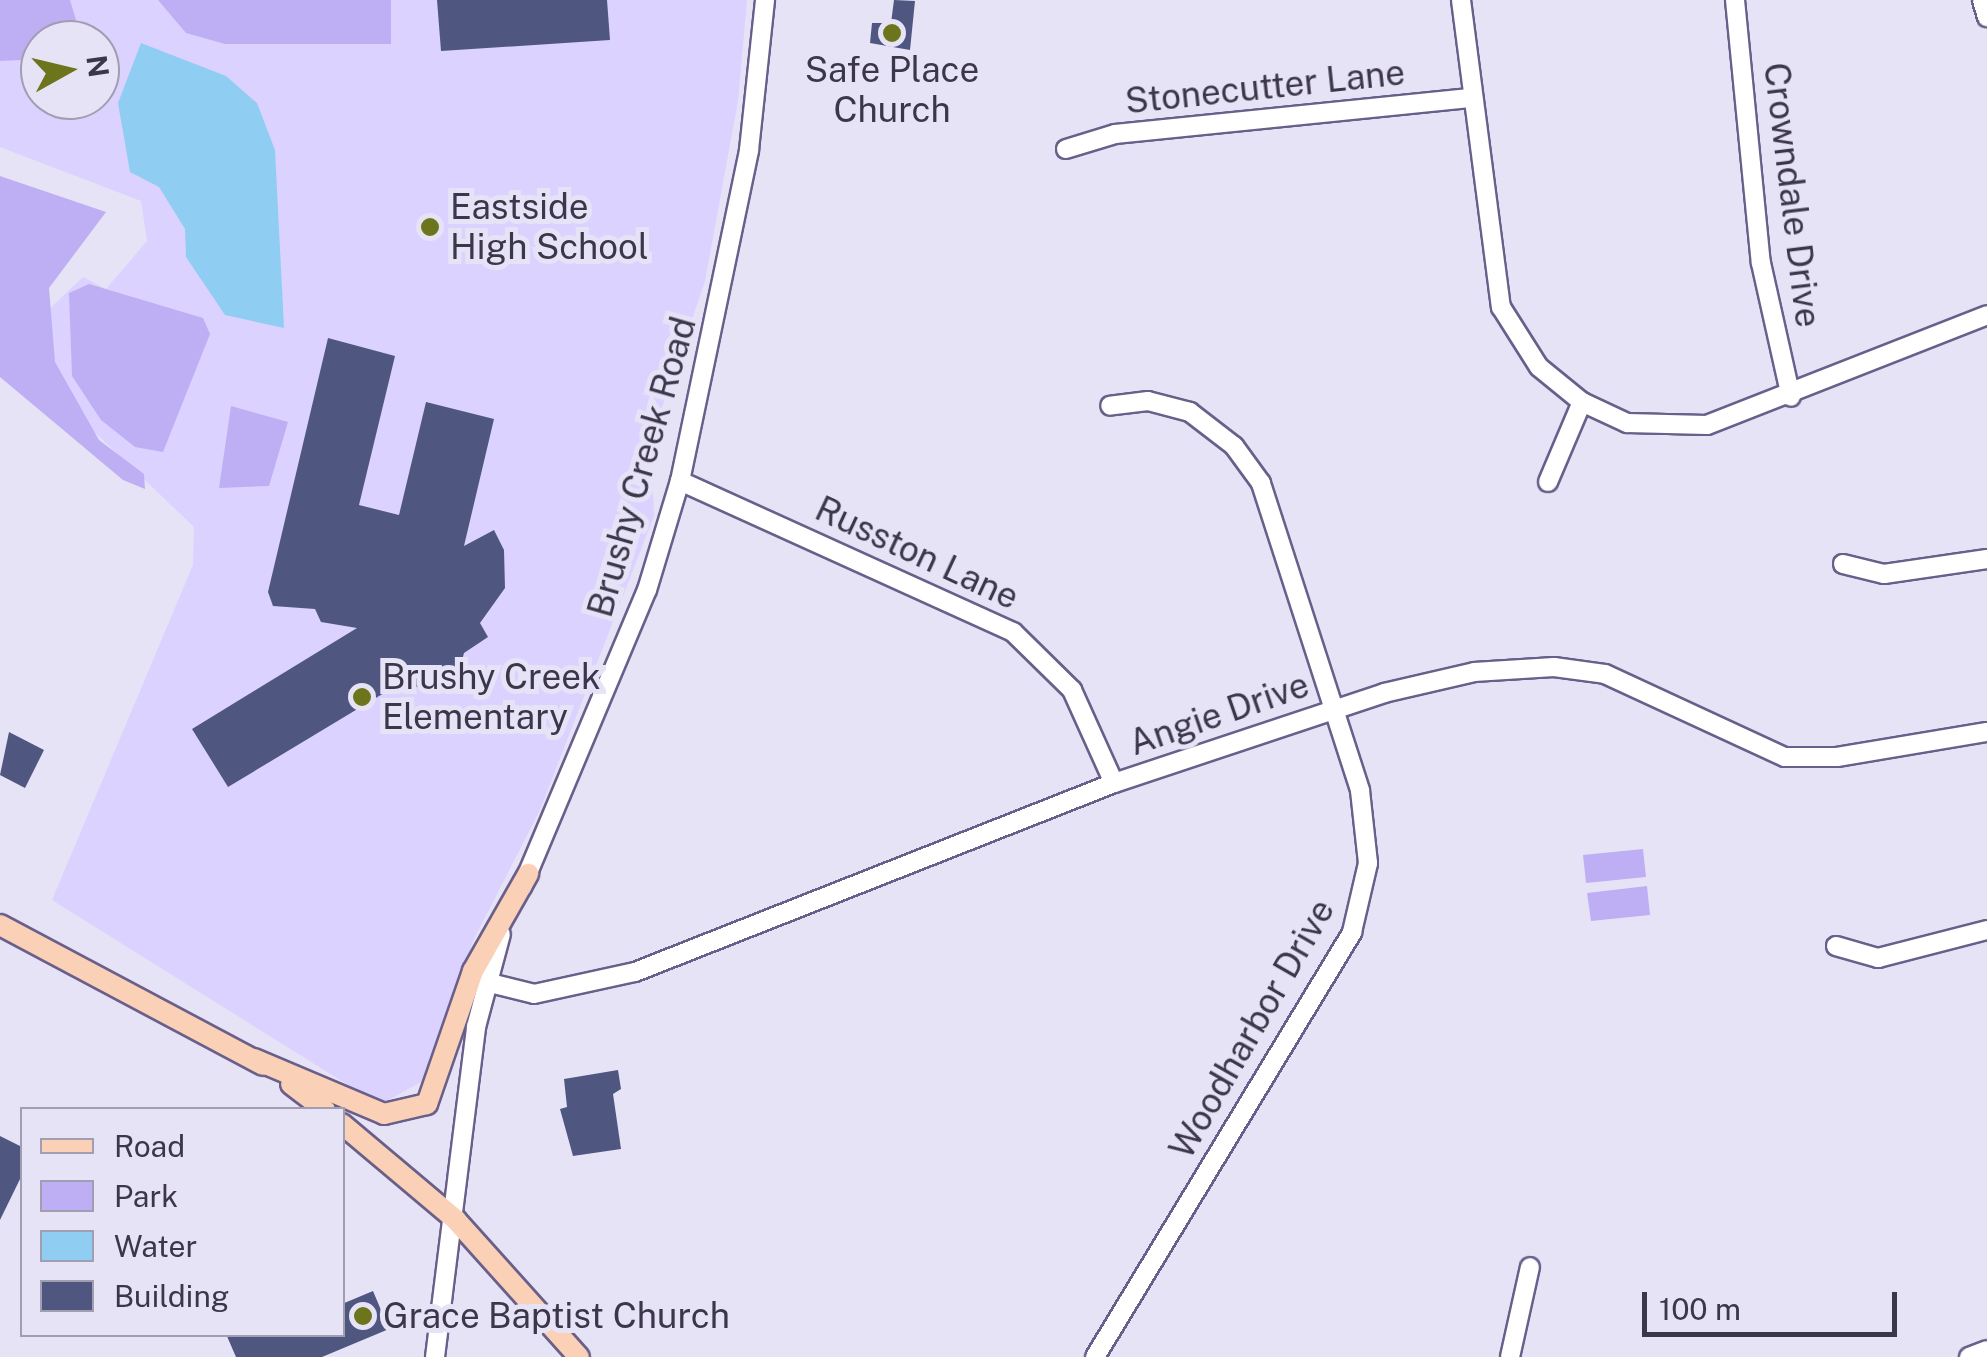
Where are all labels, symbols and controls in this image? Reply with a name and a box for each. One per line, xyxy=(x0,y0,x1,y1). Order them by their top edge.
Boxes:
north arrow xyxy=(20,20,120,120)
marker: Safe Place Church xyxy=(881,22,903,44)
place label: Safe Place Church xyxy=(805,49,979,131)
street label: Stonecutter Lane xyxy=(1123,51,1407,123)
text: N xyxy=(80,53,116,79)
street label: Crowndale Drive xyxy=(1755,60,1829,330)
place label: Eastside High School xyxy=(450,186,648,268)
marker: Eastside High School xyxy=(419,216,441,238)
street label: Brushy Creek Road xyxy=(579,312,705,622)
street label: Russton Lane xyxy=(809,488,1025,618)
place label: Brushy Creek Elementary xyxy=(382,656,601,738)
street label: Angie Drive xyxy=(1123,664,1315,764)
marker: Brushy Creek Elementary xyxy=(351,686,373,708)
street label: Woodharbor Drive xyxy=(1161,892,1343,1166)
legend xyxy=(20,1107,345,1337)
text: Road xyxy=(114,1128,185,1164)
text: Park xyxy=(114,1178,178,1214)
text: Water xyxy=(114,1228,197,1264)
scale bar xyxy=(1647,1272,1902,1334)
text: Building xyxy=(114,1278,229,1314)
text: 100 m xyxy=(1659,1291,1741,1327)
place label: Grace Baptist Church xyxy=(383,1295,730,1337)
marker: Grace Baptist Church xyxy=(352,1305,374,1327)

